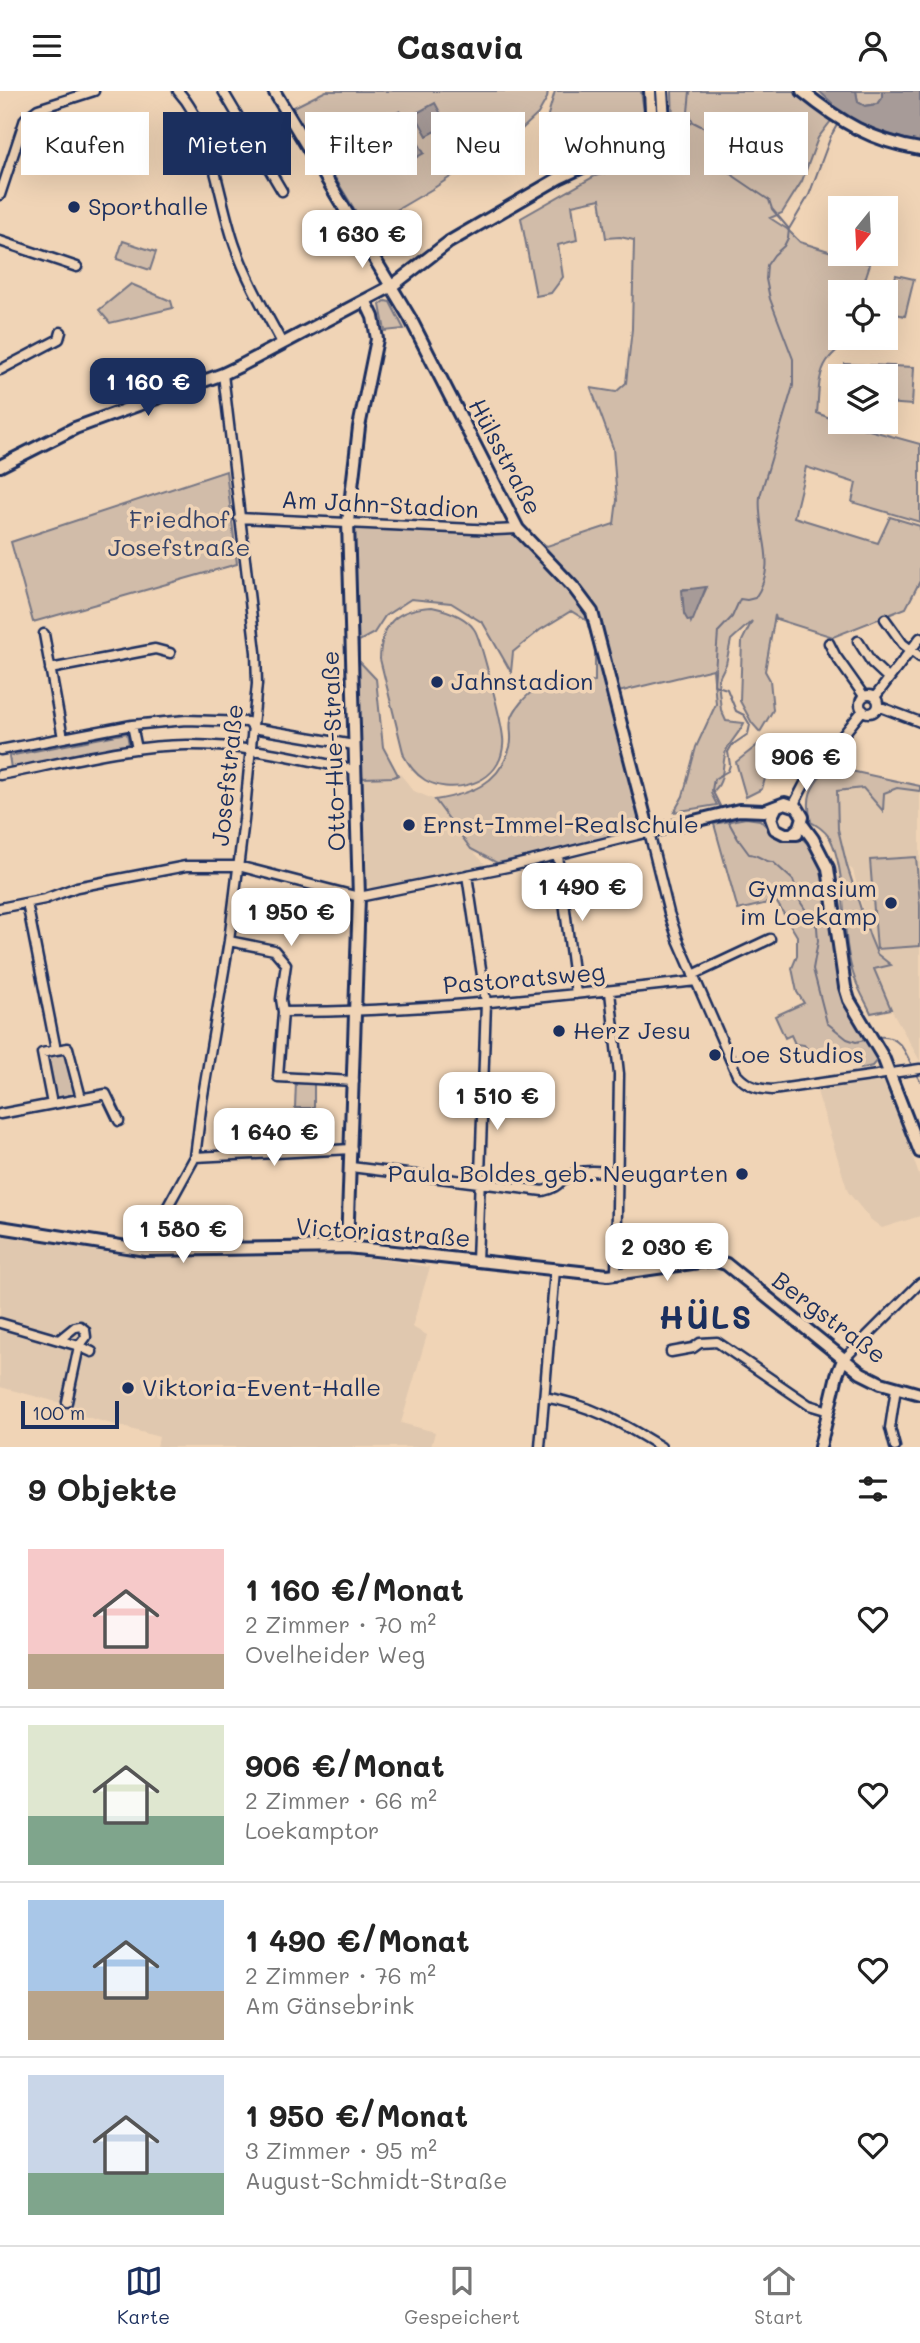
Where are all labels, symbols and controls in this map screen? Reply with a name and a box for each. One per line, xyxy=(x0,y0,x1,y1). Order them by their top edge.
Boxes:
text: Casavia xyxy=(397,25,523,67)
icon: menu xyxy=(28,27,66,65)
icon: person xyxy=(854,27,892,65)
chip: Kaufen xyxy=(21,112,149,175)
chip: Mieten xyxy=(163,112,291,175)
chip: Filter xyxy=(305,112,417,175)
chip: Neu xyxy=(431,112,525,175)
chip: Wohnung xyxy=(539,112,690,175)
chip: Haus xyxy=(704,112,808,175)
place label: Sporthalle xyxy=(88,190,209,221)
north arrow xyxy=(828,196,898,266)
map controls xyxy=(828,196,898,434)
marker: Sporthalle xyxy=(66,199,82,215)
pin: 1 630 € xyxy=(297,211,427,270)
text: 1 630 € xyxy=(318,218,406,248)
button: locate xyxy=(828,280,898,350)
pin: 1 160 € xyxy=(83,359,213,418)
button: layers xyxy=(828,364,898,434)
text: 1 160 € xyxy=(106,366,190,396)
street label: Hülsstraße xyxy=(463,393,550,520)
street label: Am Jahn-Stadion xyxy=(281,483,480,524)
park label: Friedhof Josefstraße xyxy=(108,503,250,562)
street label: Otto-Hue-Straße xyxy=(314,650,351,852)
place label: Jahnstadion xyxy=(451,665,593,696)
marker: Jahnstadion xyxy=(429,674,445,690)
street label: Josefstraße xyxy=(204,702,249,847)
pin: 906 € xyxy=(757,733,855,793)
text: 906 € xyxy=(771,741,841,771)
place label: Ernst-Immel-Realschule xyxy=(423,808,699,839)
marker: Ernst-Immel-Realschule xyxy=(401,817,417,833)
pin: 1 490 € xyxy=(517,863,647,923)
text: 1 490 € xyxy=(538,871,626,901)
place label: Gymnasium im Loekamp xyxy=(740,872,877,931)
pin: 1 950 € xyxy=(226,889,356,948)
marker: Gymnasium im Loekamp xyxy=(883,895,899,911)
text: 1 950 € xyxy=(247,896,335,926)
street label: Pastoratsweg xyxy=(441,955,606,1000)
place label: Herz Jesu xyxy=(573,1014,691,1045)
marker: Herz Jesu xyxy=(551,1023,567,1039)
place label: Loe Studios xyxy=(729,1038,864,1069)
marker: Loe Studios xyxy=(707,1047,723,1063)
pin: 1 510 € xyxy=(432,1073,562,1132)
text: 1 510 € xyxy=(455,1080,539,1110)
pin: 1 640 € xyxy=(209,1109,339,1168)
text: 1 640 € xyxy=(230,1116,318,1146)
place label: Paula Boldes geb. Neugarten xyxy=(388,1157,728,1188)
marker: Paula Boldes geb. Neugarten xyxy=(734,1166,750,1182)
pin: 1 580 € xyxy=(118,1205,248,1265)
street label: Victoriastraße xyxy=(295,1210,472,1253)
text: 1 580 € xyxy=(139,1213,227,1243)
pin: 2 030 € xyxy=(602,1223,732,1283)
text: 2 030 € xyxy=(621,1231,713,1261)
street label: Bergstraße xyxy=(767,1264,893,1370)
district label: HÜLS xyxy=(659,1295,753,1337)
place label: Viktoria-Event-Halle xyxy=(142,1371,381,1402)
marker: Viktoria-Event-Halle xyxy=(120,1380,136,1396)
scale bar xyxy=(21,1398,119,1430)
text: 100 m xyxy=(32,1400,85,1425)
text: 9 Objekte xyxy=(28,1469,177,1509)
icon: filters xyxy=(854,1470,892,1508)
text: 1 160 €/Monat xyxy=(245,1569,464,1609)
icon: home xyxy=(84,1577,168,1661)
icon: heart xyxy=(854,1600,892,1638)
text: 2 Zimmer · 70 m² xyxy=(245,1609,436,1639)
text: Ovelheider Weg xyxy=(245,1639,425,1669)
text: 906 €/Monat xyxy=(245,1745,445,1785)
icon: home xyxy=(84,1753,168,1837)
icon: heart xyxy=(854,1776,892,1814)
text: 2 Zimmer · 66 m² xyxy=(245,1785,437,1815)
text: Loekamptor xyxy=(245,1815,379,1845)
text: 1 490 €/Monat xyxy=(245,1920,470,1960)
icon: home xyxy=(84,1928,168,2012)
icon: heart xyxy=(854,1951,892,1989)
text: 2 Zimmer · 76 m² xyxy=(245,1960,436,1990)
text: Am Gänsebrink xyxy=(245,1990,414,2020)
text: 1 950 €/Monat xyxy=(245,2095,468,2135)
icon: home xyxy=(84,2103,168,2187)
icon: heart xyxy=(854,2126,892,2164)
text: 3 Zimmer · 95 m² xyxy=(245,2135,437,2165)
text: August-Schmidt-Straße xyxy=(245,2165,507,2195)
tab: Karte xyxy=(117,2262,170,2329)
tab: Gespeichert xyxy=(404,2262,520,2329)
tab: Start xyxy=(754,2262,803,2329)

